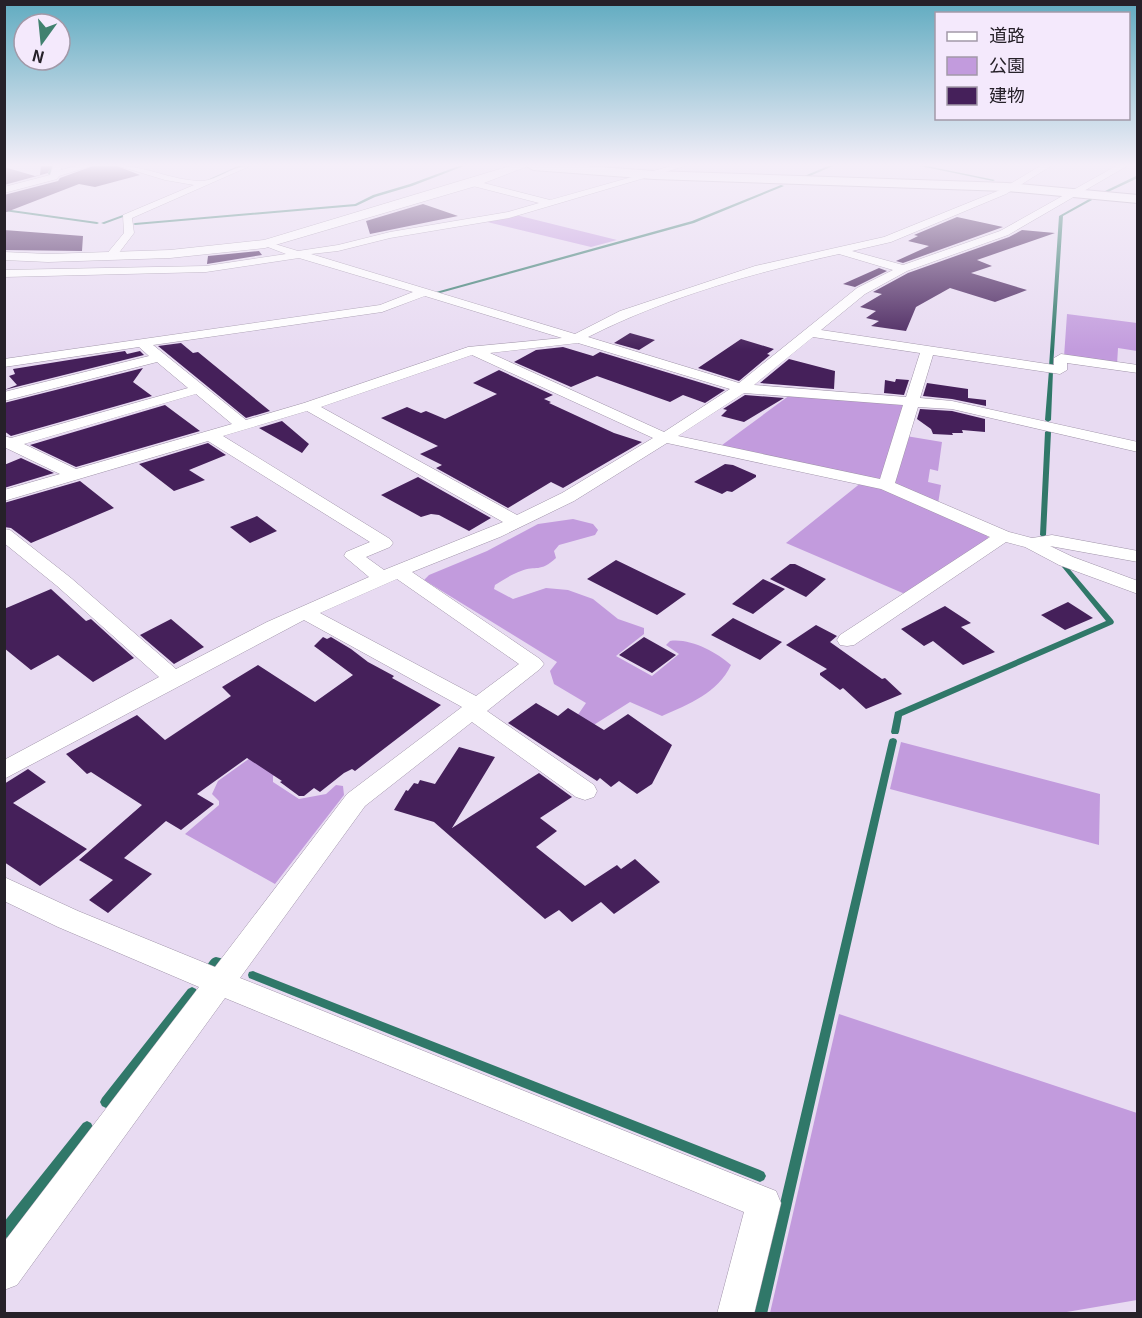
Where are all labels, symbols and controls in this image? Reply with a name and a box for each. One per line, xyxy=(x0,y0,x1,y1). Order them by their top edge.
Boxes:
north arrow xyxy=(12,12,72,72)
legend xyxy=(935,12,1130,120)
text: 道路 xyxy=(989,21,1025,47)
text: N xyxy=(29,44,47,71)
text: 公園 xyxy=(989,51,1025,77)
text: 建物 xyxy=(989,81,1025,107)

